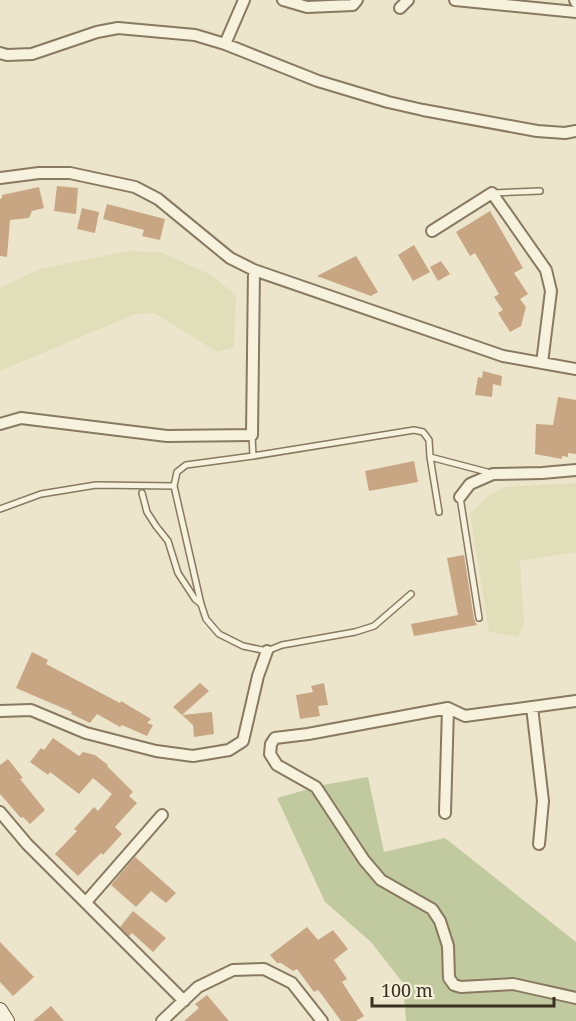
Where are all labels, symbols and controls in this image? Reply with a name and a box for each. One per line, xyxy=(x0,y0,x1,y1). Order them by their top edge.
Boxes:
scale bar xyxy=(372,970,554,1008)
text: 100 m xyxy=(381,978,433,1002)

